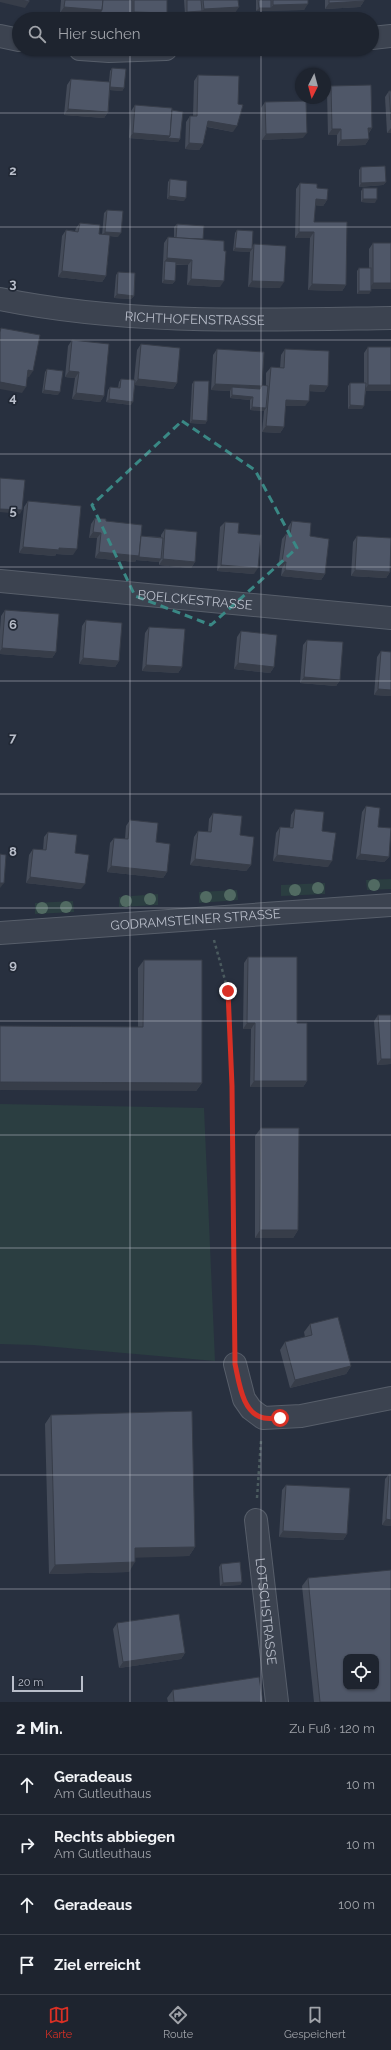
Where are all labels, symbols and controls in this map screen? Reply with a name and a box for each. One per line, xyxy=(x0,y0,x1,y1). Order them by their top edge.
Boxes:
search box xyxy=(12,12,379,56)
icon: search xyxy=(26,23,48,45)
text: Hier suchen xyxy=(58,25,141,43)
north arrow xyxy=(295,68,331,104)
text: 2 xyxy=(9,163,17,178)
text: 3 xyxy=(9,276,17,291)
street label: RICHTHOFENSTRASSE xyxy=(124,309,265,328)
text: 4 xyxy=(9,390,17,405)
text: 5 xyxy=(9,503,17,518)
street label: BOELCKESTRASSE xyxy=(137,587,253,613)
text: 6 xyxy=(9,617,17,632)
text: 7 xyxy=(9,730,17,745)
text: 8 xyxy=(9,844,17,859)
street label: GODRAMSTEINER STRASSE xyxy=(110,906,281,933)
text: 9 xyxy=(9,957,17,972)
route end xyxy=(219,982,237,1000)
route start xyxy=(271,1409,289,1427)
street label: LOTSCHSTRASSE xyxy=(252,1557,280,1666)
map controls xyxy=(343,1654,379,1690)
button: locate xyxy=(343,1654,379,1690)
scale bar xyxy=(12,1674,83,1693)
text: 20 m xyxy=(18,1676,43,1689)
text: 2 Min. xyxy=(16,1718,63,1738)
text: Zu Fuß · 120 m xyxy=(289,1721,375,1736)
text: Geradeaus xyxy=(54,1768,132,1786)
icon: ahead xyxy=(16,1774,38,1796)
text: 10 m xyxy=(346,1777,375,1792)
text: Am Gutleuthaus xyxy=(54,1786,151,1801)
text: Rechts abbiegen xyxy=(54,1828,175,1846)
icon: right xyxy=(16,1834,38,1856)
text: 10 m xyxy=(346,1837,375,1852)
text: Am Gutleuthaus xyxy=(54,1846,151,1861)
icon: ahead xyxy=(16,1894,38,1916)
text: Geradeaus xyxy=(54,1896,132,1914)
text: 100 m xyxy=(338,1897,375,1912)
icon: arrive xyxy=(16,1954,38,1976)
text: Ziel erreicht xyxy=(54,1956,141,1974)
tab: Karte xyxy=(45,2004,72,2041)
tab: Route xyxy=(163,2004,193,2041)
tab: Gespeichert xyxy=(284,2004,346,2041)

